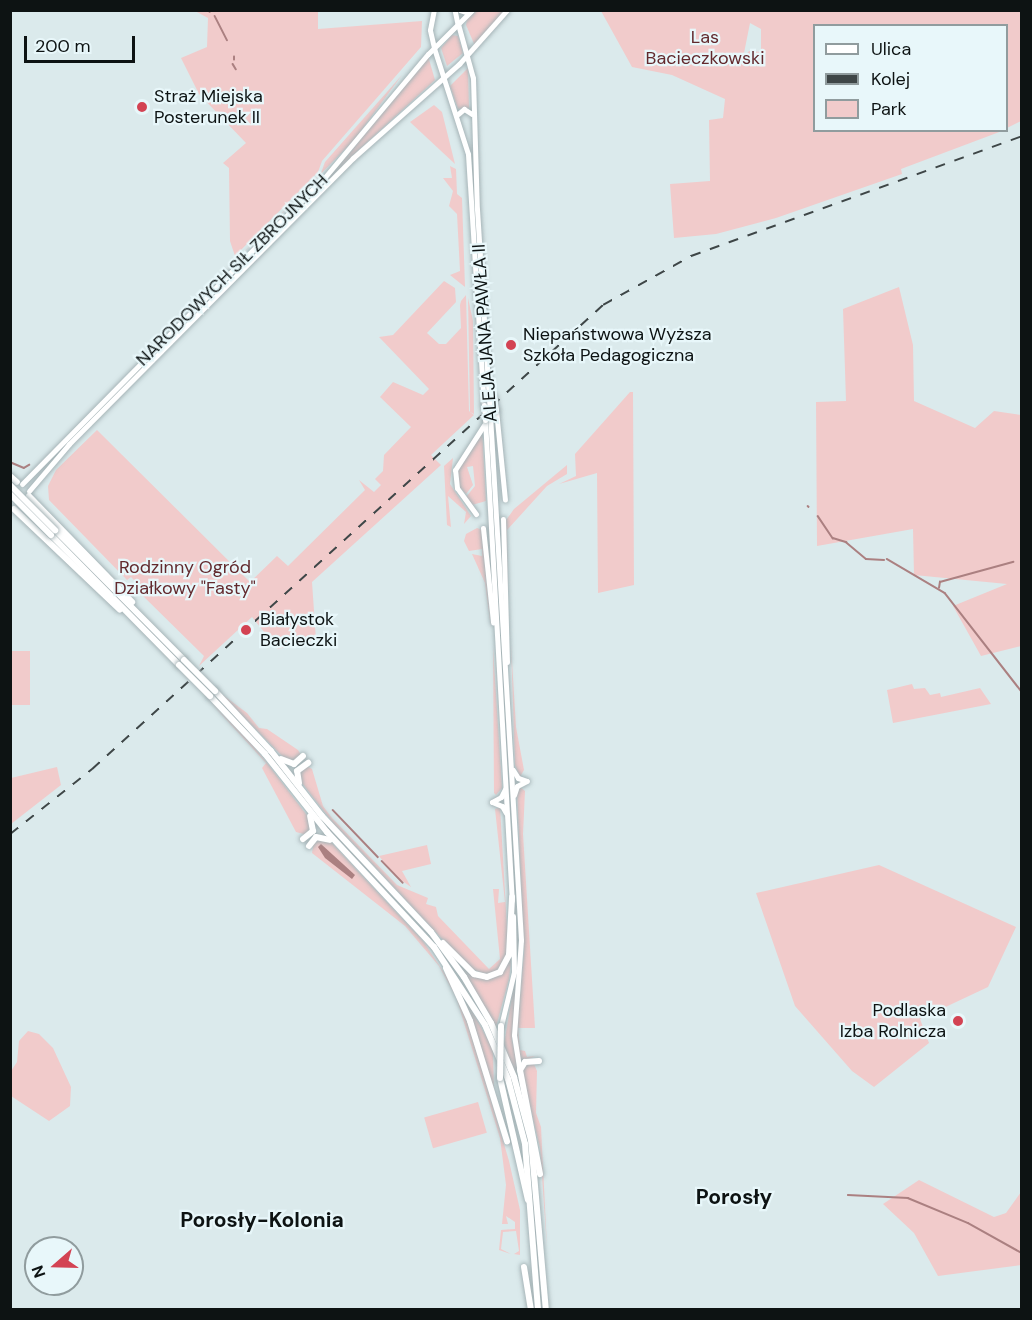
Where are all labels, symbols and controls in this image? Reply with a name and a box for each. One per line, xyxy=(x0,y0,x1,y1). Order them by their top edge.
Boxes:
scale bar xyxy=(27,24,138,62)
legend xyxy=(813,24,1008,132)
park label: Las Bacieczkowski xyxy=(646,27,764,70)
text: 200 m xyxy=(35,34,91,58)
text: Ulica xyxy=(871,37,911,61)
text: Kolej xyxy=(871,67,910,91)
place label: Straż Miejska Posterunek II xyxy=(154,86,263,128)
text: Park xyxy=(871,97,907,121)
marker: Straż Miejska Posterunek II xyxy=(135,100,149,114)
street label: NARODOWYCH SIŁ ZBROJNYCH xyxy=(132,170,332,370)
street label: ALEJA JANA PAWŁA II xyxy=(468,243,502,423)
place label: Niepaństwowa Wyższa Szkoła Pedagogiczna xyxy=(523,324,712,366)
marker: Niepaństwowa Wyższa Szkoła Pedagogiczna xyxy=(504,338,518,352)
park label: Rodzinny Ogród Działkowy "Fasty" xyxy=(114,557,256,600)
place label: Białystok Bacieczki xyxy=(260,609,337,652)
marker: Białystok Bacieczki xyxy=(237,621,255,639)
place label: Podlaska Izba Rolnicza xyxy=(840,1000,946,1042)
marker: Podlaska Izba Rolnicza xyxy=(951,1014,965,1028)
district label: Porosły xyxy=(696,1184,772,1210)
district label: Porosły-Kolonia xyxy=(180,1207,344,1233)
north arrow xyxy=(24,1236,84,1296)
text: N xyxy=(27,1263,50,1281)

